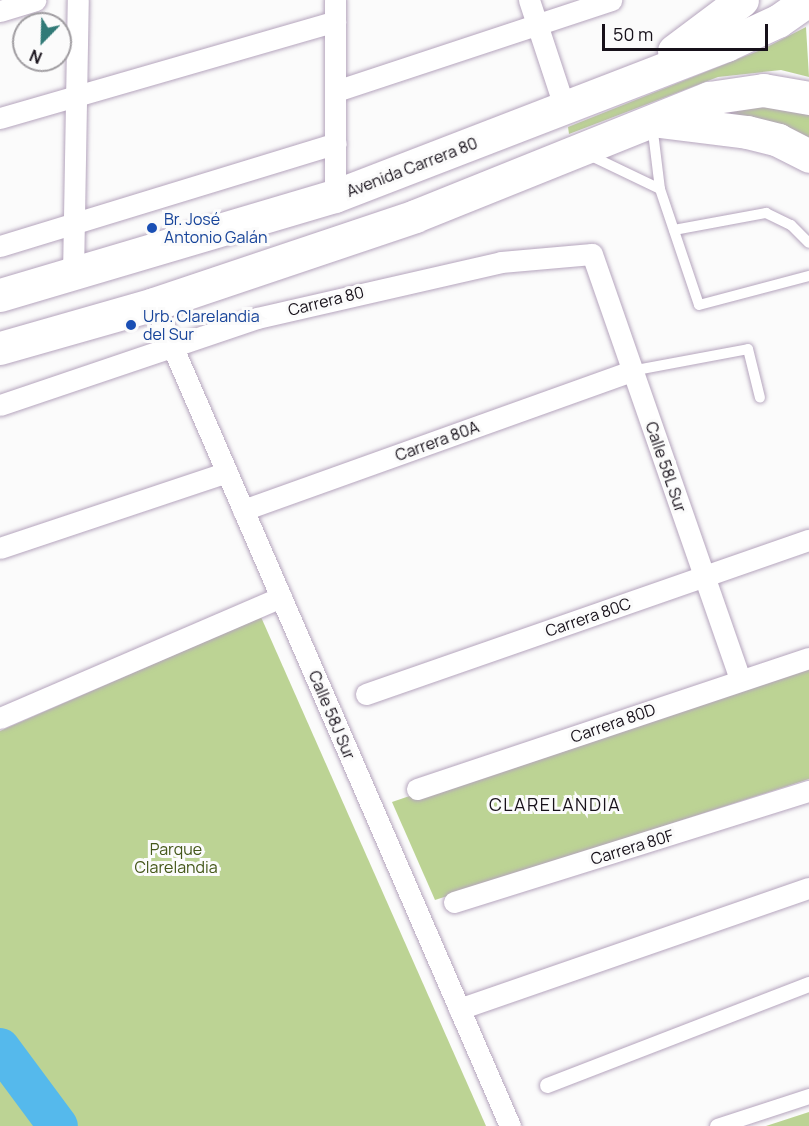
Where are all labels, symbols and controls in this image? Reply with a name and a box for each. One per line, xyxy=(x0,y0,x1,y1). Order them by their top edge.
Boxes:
north arrow xyxy=(12,12,72,72)
scale bar xyxy=(605,12,772,50)
text: 50 m xyxy=(613,22,653,46)
text: N xyxy=(26,44,45,69)
street label: Avenida Carrera 80 xyxy=(344,133,480,201)
place label: Br. José Antonio Galán xyxy=(164,209,267,247)
marker: Br. José Antonio Galán xyxy=(145,221,159,235)
street label: Carrera 80 xyxy=(286,282,366,320)
place label: Urb. Clarelandia del Sur xyxy=(143,306,260,344)
marker: Urb. Clarelandia del Sur xyxy=(124,318,138,332)
street label: Carrera 80A xyxy=(392,417,482,465)
street label: Calle 58L Sur xyxy=(641,419,691,515)
street label: Carrera 80C xyxy=(543,593,633,641)
street label: Calle 58J Sur xyxy=(305,668,359,762)
street label: Carrera 80D xyxy=(568,700,658,746)
district label: CLARELANDIA xyxy=(489,793,621,815)
street label: Carrera 80F xyxy=(588,825,676,869)
park label: Parque Clarelandia xyxy=(134,839,218,877)

